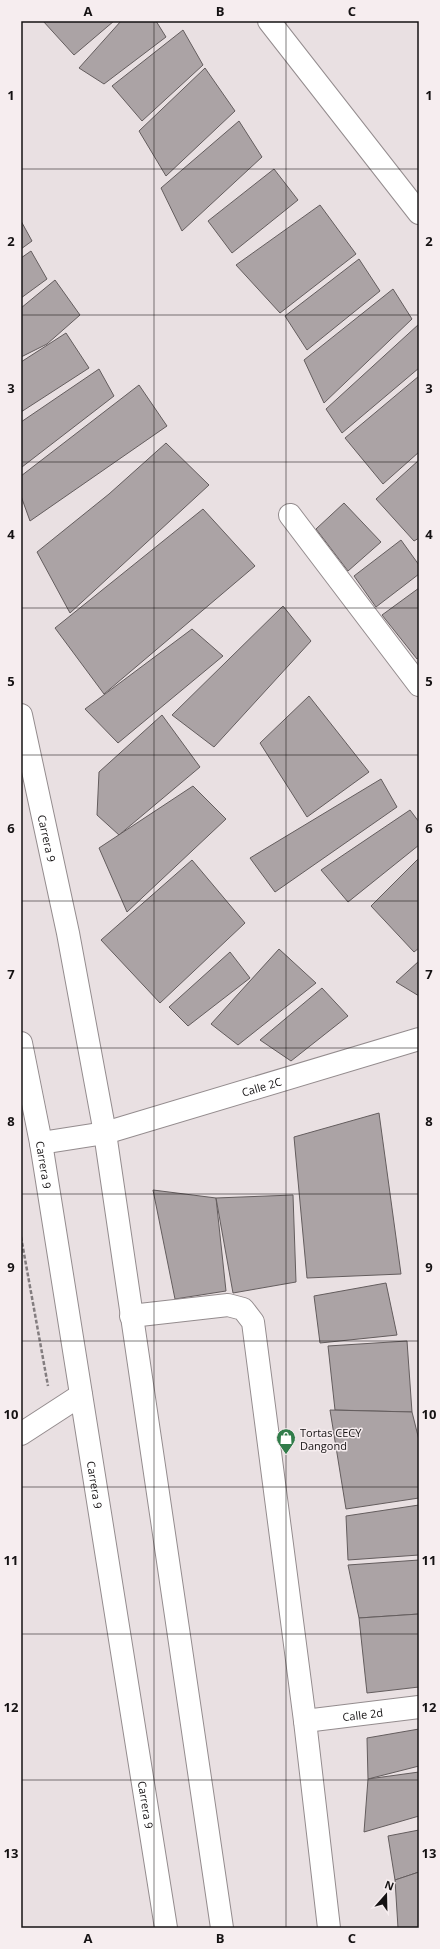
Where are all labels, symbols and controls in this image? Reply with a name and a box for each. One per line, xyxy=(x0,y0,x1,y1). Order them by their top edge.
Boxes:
text: A xyxy=(84,2,93,20)
text: B xyxy=(216,2,225,20)
text: C xyxy=(348,2,356,20)
text: 1 xyxy=(7,86,15,104)
text: 1 xyxy=(425,86,433,104)
text: 2 xyxy=(7,232,15,250)
text: 2 xyxy=(425,232,433,250)
text: 3 xyxy=(7,379,15,397)
text: 3 xyxy=(425,379,433,397)
text: 4 xyxy=(7,525,15,543)
text: 4 xyxy=(425,525,433,543)
text: 5 xyxy=(7,672,15,690)
text: 5 xyxy=(425,672,433,690)
street label: Carrera 9 xyxy=(35,813,60,863)
text: 6 xyxy=(7,819,15,837)
text: 6 xyxy=(425,819,433,837)
text: 7 xyxy=(7,965,15,983)
text: 7 xyxy=(425,965,433,983)
street label: Calle 2C xyxy=(240,1073,283,1099)
text: 8 xyxy=(7,1112,15,1130)
text: 8 xyxy=(425,1112,433,1130)
street label: Carrera 9 xyxy=(33,1140,56,1190)
text: 9 xyxy=(7,1258,15,1276)
text: 9 xyxy=(425,1258,433,1276)
text: 10 xyxy=(4,1405,18,1423)
text: 10 xyxy=(422,1405,436,1423)
place label: Tortas CECY Dangond xyxy=(300,1425,362,1453)
shop icon: Tortas CECY Dangond xyxy=(275,1427,297,1455)
street label: Carrera 9 xyxy=(84,1460,107,1510)
text: 11 xyxy=(4,1551,18,1569)
text: 11 xyxy=(422,1551,436,1569)
text: 12 xyxy=(4,1698,19,1716)
text: 12 xyxy=(422,1698,437,1716)
street label: Calle 2d xyxy=(341,1704,384,1724)
street label: Carrera 9 xyxy=(135,1780,158,1830)
text: 13 xyxy=(4,1844,18,1862)
text: 13 xyxy=(422,1844,436,1862)
north arrow xyxy=(366,1875,406,1915)
text: N xyxy=(383,1877,396,1894)
text: A xyxy=(84,1929,93,1947)
text: B xyxy=(216,1929,225,1947)
text: C xyxy=(348,1929,356,1947)

